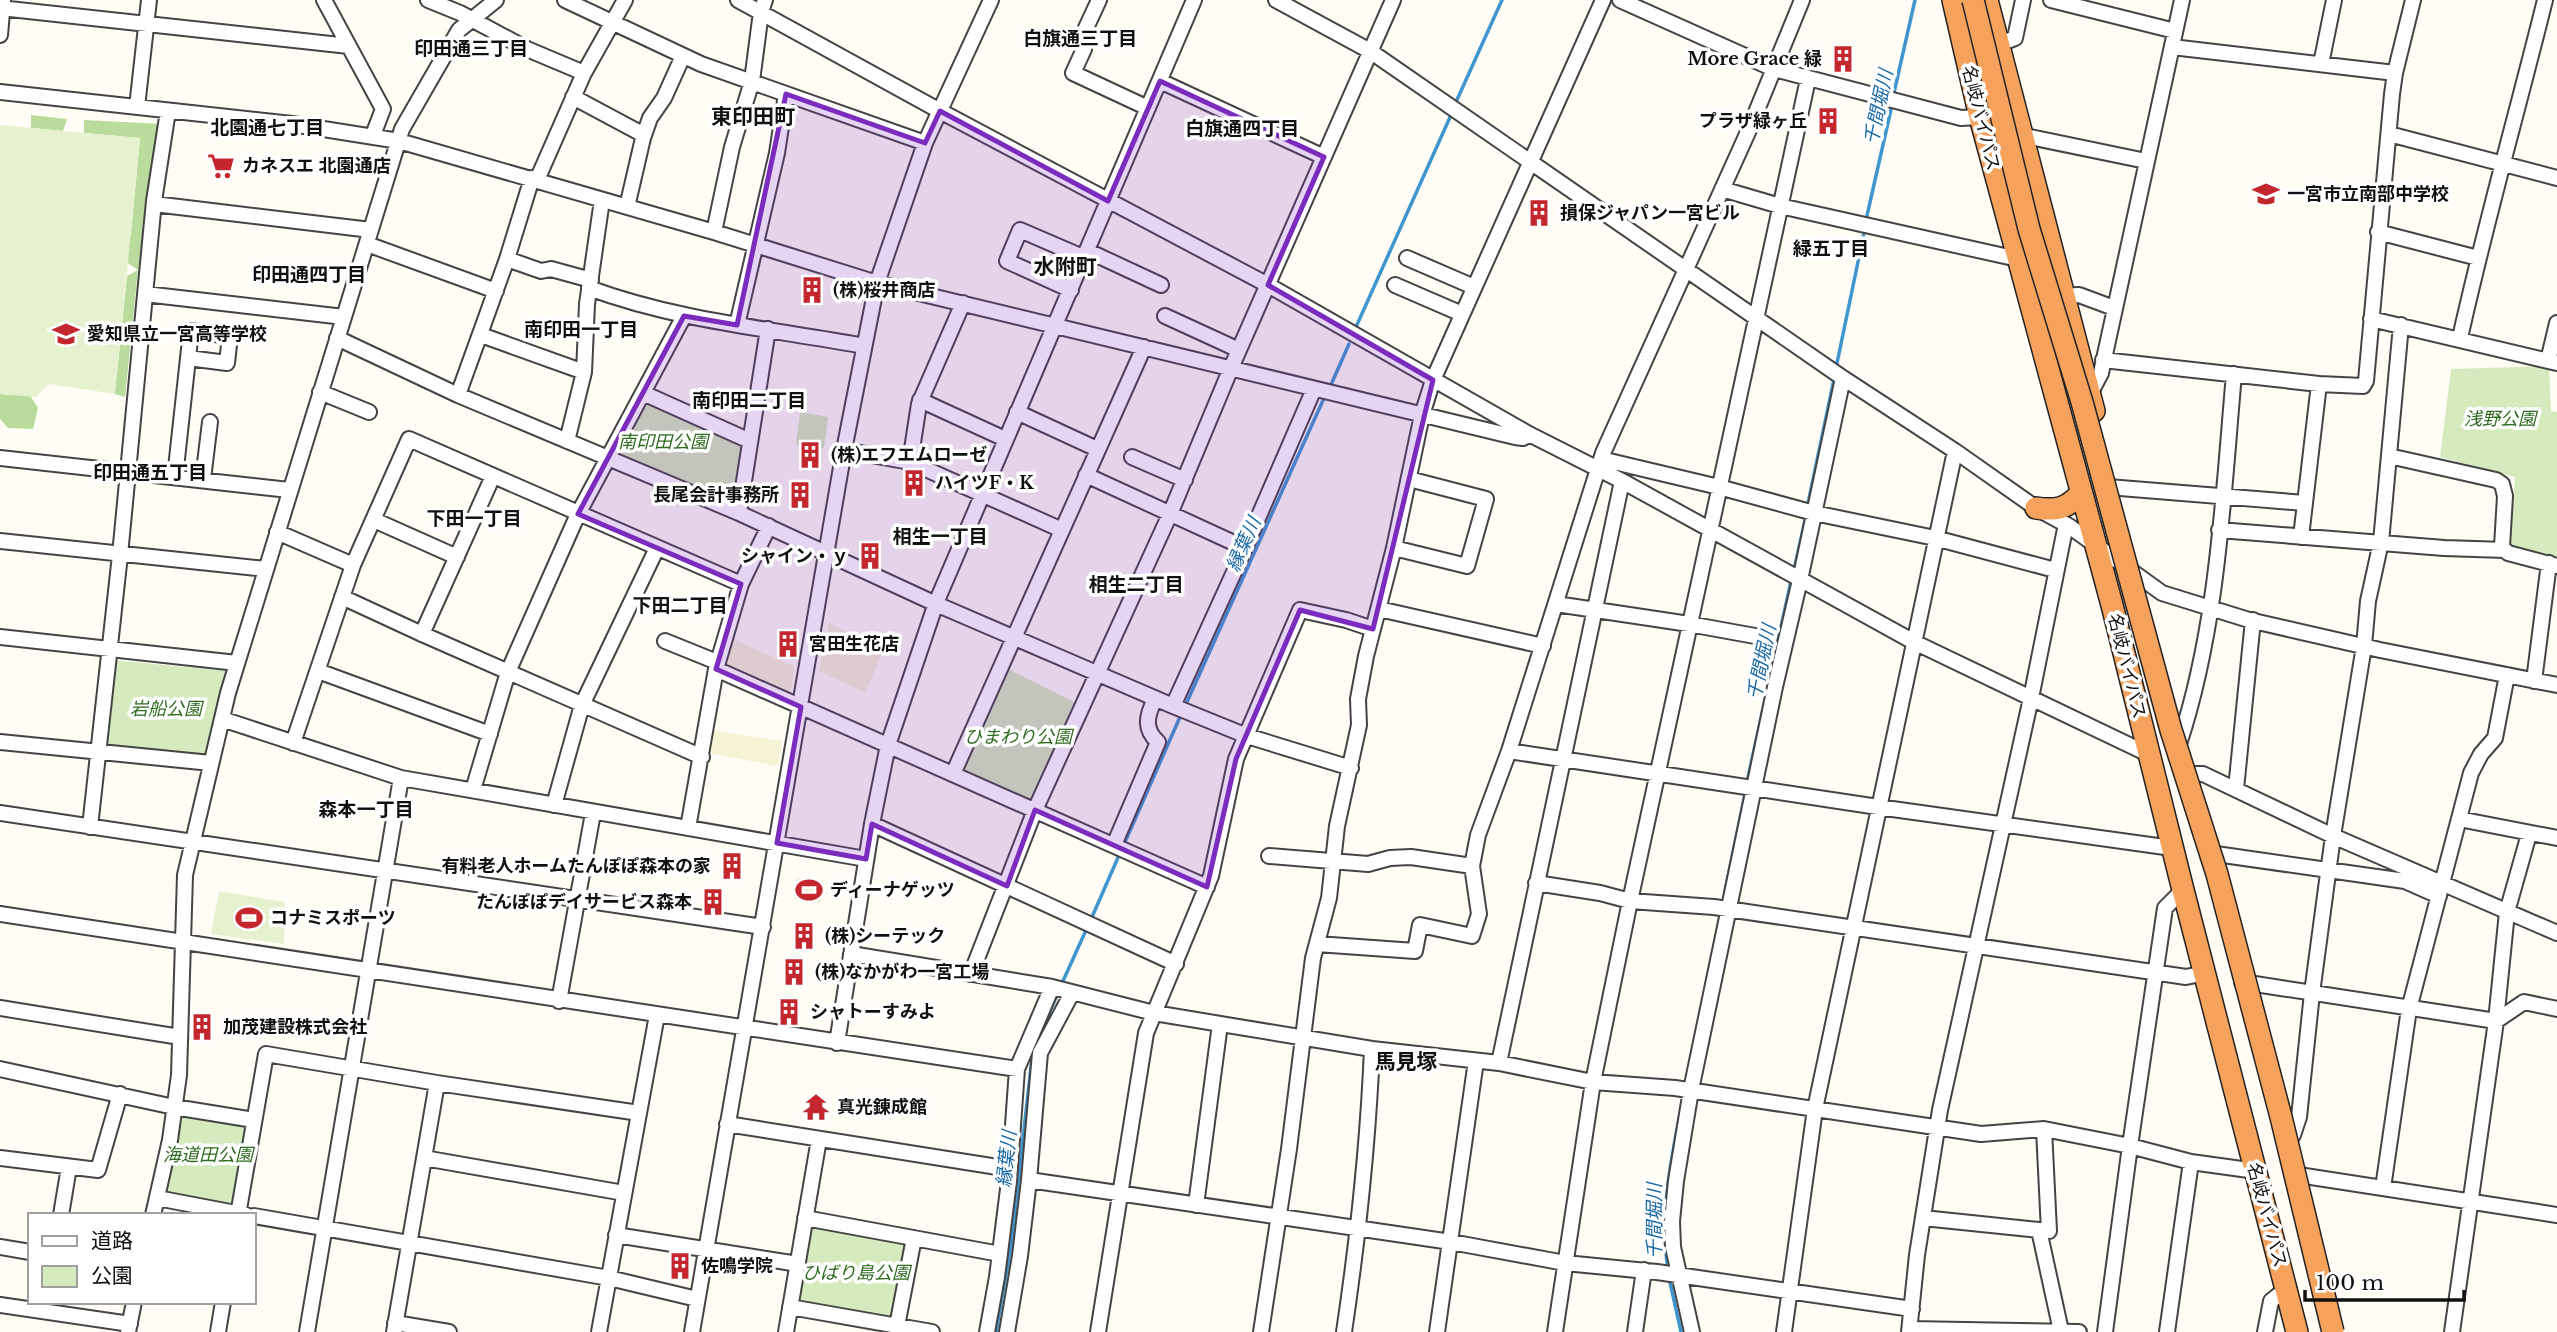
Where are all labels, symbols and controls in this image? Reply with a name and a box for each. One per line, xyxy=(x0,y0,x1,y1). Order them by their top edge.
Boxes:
district label: 白旗通三丁目 xyxy=(1023,27,1137,50)
district label: 印田通三丁目 xyxy=(414,37,528,60)
building icon: More Grace 緑 xyxy=(1828,44,1858,74)
place label: More Grace 緑 xyxy=(1687,48,1822,70)
street label: 名岐バイパス xyxy=(1957,63,2005,173)
water label: 千間堀川 xyxy=(1859,66,1898,147)
district label: 東印田町 xyxy=(711,104,795,130)
building icon: プラザ緑ヶ丘 xyxy=(1813,106,1843,136)
place label: プラザ緑ヶ丘 xyxy=(1699,110,1807,132)
district label: 北園通七丁目 xyxy=(210,116,324,139)
district label: 白旗通四丁目 xyxy=(1185,117,1299,140)
supermarket icon: カネスエ 北園通店 xyxy=(206,151,236,181)
place label: カネスエ 北園通店 xyxy=(242,155,391,177)
school or university icon: 一宮市立南部中学校 xyxy=(2251,179,2281,209)
place label: 一宮市立南部中学校 xyxy=(2287,183,2449,205)
building icon: 損保ジャパン一宮ビル xyxy=(1524,198,1554,228)
place label: 損保ジャパン一宮ビル xyxy=(1560,202,1740,224)
district label: 緑五丁目 xyxy=(1793,237,1869,260)
district label: 水附町 xyxy=(1034,254,1097,280)
district label: 印田通四丁目 xyxy=(252,263,366,286)
building icon: (株)桜井商店 xyxy=(797,275,827,305)
place label: (株)桜井商店 xyxy=(833,279,935,301)
district label: 南印田一丁目 xyxy=(524,318,638,341)
school or university icon: 愛知県立一宮高等学校 xyxy=(51,319,81,349)
place label: 愛知県立一宮高等学校 xyxy=(87,323,267,345)
district label: 南印田二丁目 xyxy=(692,389,806,412)
park label: 浅野公園 xyxy=(2464,408,2539,430)
park label: 南印田公園 xyxy=(618,431,711,453)
building icon: (株)エフエムローゼ xyxy=(795,440,825,470)
place label: (株)エフエムローゼ xyxy=(831,444,987,466)
district label: 印田通五丁目 xyxy=(93,461,207,484)
building icon: ハイツF・K xyxy=(899,468,929,498)
place label: ハイツF・K xyxy=(935,472,1035,494)
building icon: 長尾会計事務所 xyxy=(785,480,815,510)
place label: 長尾会計事務所 xyxy=(653,484,779,506)
district label: 下田一丁目 xyxy=(426,507,522,530)
water label: 縁葉川 xyxy=(1221,512,1266,575)
district label: 相生一丁目 xyxy=(892,525,988,548)
building icon: シャイン・ｙ xyxy=(855,541,885,571)
place label: シャイン・ｙ xyxy=(741,545,849,567)
district label: 相生二丁目 xyxy=(1088,573,1184,596)
district label: 下田二丁目 xyxy=(632,594,728,617)
street label: 名岐バイパス xyxy=(2103,611,2151,721)
water label: 千間堀川 xyxy=(1742,621,1781,702)
building icon: 宮田生花店 xyxy=(773,629,803,659)
place label: 宮田生花店 xyxy=(809,633,899,655)
park label: 岩船公園 xyxy=(130,698,205,720)
park label: ひまわり公園 xyxy=(964,726,1075,748)
district label: 森本一丁目 xyxy=(318,798,414,821)
building icon: 有料老人ホームたんぽぽ森本の家 xyxy=(717,851,747,881)
place label: 有料老人ホームたんぽぽ森本の家 xyxy=(442,855,711,877)
sports icon: ディーナゲッツ xyxy=(794,875,824,905)
place label: ディーナゲッツ xyxy=(830,879,955,901)
building icon: たんぽぽデイサービス森本 xyxy=(698,887,728,917)
place label: たんぽぽデイサービス森本 xyxy=(476,891,692,913)
sports icon: コナミスポーツ xyxy=(234,903,264,933)
place label: コナミスポーツ xyxy=(270,907,396,929)
building icon: (株)シーテック xyxy=(789,921,819,951)
place label: (株)シーテック xyxy=(825,925,945,947)
building icon: (株)なかがわ一宮工場 xyxy=(779,957,809,987)
place label: (株)なかがわ一宮工場 xyxy=(815,961,989,983)
building icon: シャトーすみよ xyxy=(774,997,804,1027)
place label: シャトーすみよ xyxy=(810,1001,936,1023)
building icon: 加茂建設株式会社 xyxy=(187,1012,217,1042)
place label: 加茂建設株式会社 xyxy=(223,1016,367,1038)
district label: 馬見塚 xyxy=(1375,1049,1438,1075)
temple icon: 真光錬成館 xyxy=(801,1092,831,1122)
place label: 真光錬成館 xyxy=(837,1096,927,1118)
water label: 縁葉川 xyxy=(992,1128,1021,1189)
park label: 海道田公園 xyxy=(163,1144,256,1166)
street label: 名岐バイパス xyxy=(2242,1160,2292,1270)
water label: 千間堀川 xyxy=(1643,1181,1666,1259)
legend xyxy=(28,1213,256,1304)
text: 道路 xyxy=(91,1228,133,1254)
building icon: 佐鳴学院 xyxy=(665,1251,695,1281)
place label: 佐鳴学院 xyxy=(701,1255,773,1277)
scale bar xyxy=(2305,1258,2464,1302)
park label: ひばり島公園 xyxy=(802,1262,913,1284)
text: 公園 xyxy=(91,1263,133,1289)
text: 100 m xyxy=(2316,1270,2384,1296)

